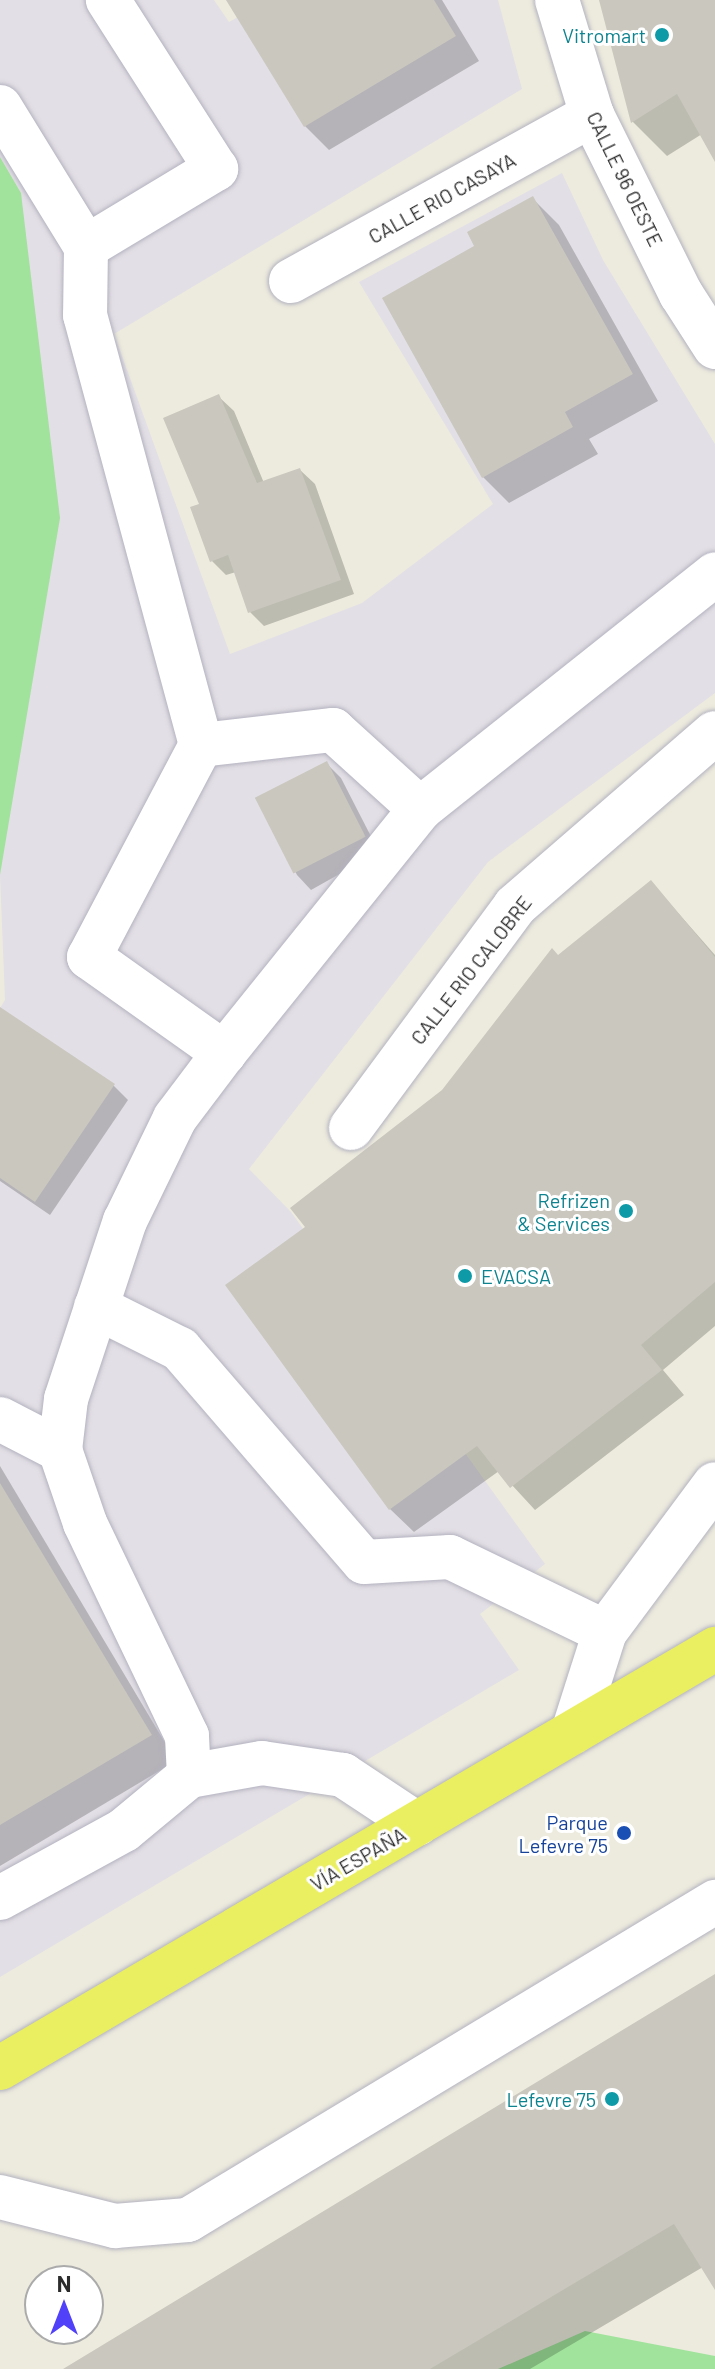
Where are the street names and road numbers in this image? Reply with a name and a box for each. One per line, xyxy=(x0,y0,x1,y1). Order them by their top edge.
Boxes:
street label: CALLE 96 OESTE xyxy=(582,108,668,250)
street label: CALLE RIO CASAYA xyxy=(364,148,520,248)
street label: CALLE RIO CALOBRE xyxy=(406,891,536,1049)
street label: VÍA ESPAÑA xyxy=(306,1822,410,1896)

